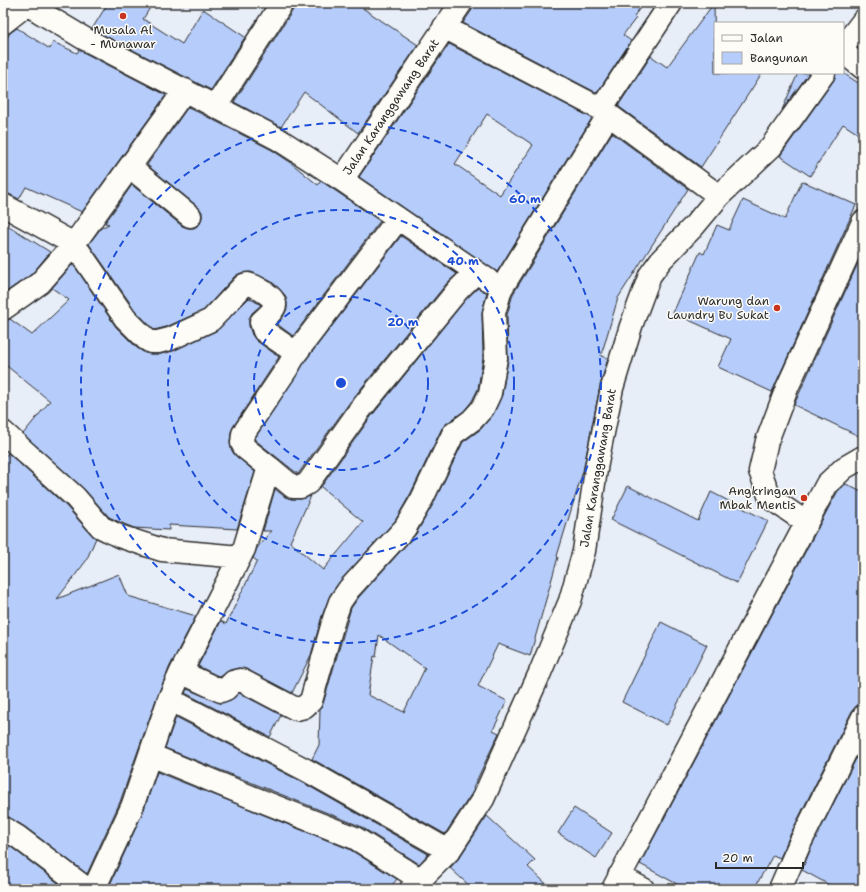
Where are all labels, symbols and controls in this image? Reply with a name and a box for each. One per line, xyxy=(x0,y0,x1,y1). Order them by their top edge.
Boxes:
marker: Musala Al - Munawar xyxy=(118,11,128,21)
place label: Musala Al - Munawar xyxy=(90,22,156,52)
legend xyxy=(714,22,844,74)
text: Jalan xyxy=(750,30,783,46)
street label: Jalan Karanggawang Barat xyxy=(339,36,443,178)
text: Bangunan xyxy=(750,50,808,66)
text: 60 m xyxy=(509,191,541,207)
text: 40 m xyxy=(447,253,479,269)
place label: Warung dan Laundry Bu Sukat xyxy=(667,293,769,323)
marker: Warung dan Laundry Bu Sukat xyxy=(772,303,782,313)
text: 20 m xyxy=(387,314,419,330)
centre of rings xyxy=(334,376,348,390)
street label: Jalan Karanggawang Barat xyxy=(576,387,620,549)
place label: Angkringan Mbak Mentis xyxy=(720,483,796,513)
marker: Angkringan Mbak Mentis xyxy=(799,493,809,503)
scale bar xyxy=(716,844,803,870)
text: 20 m xyxy=(722,850,753,866)

